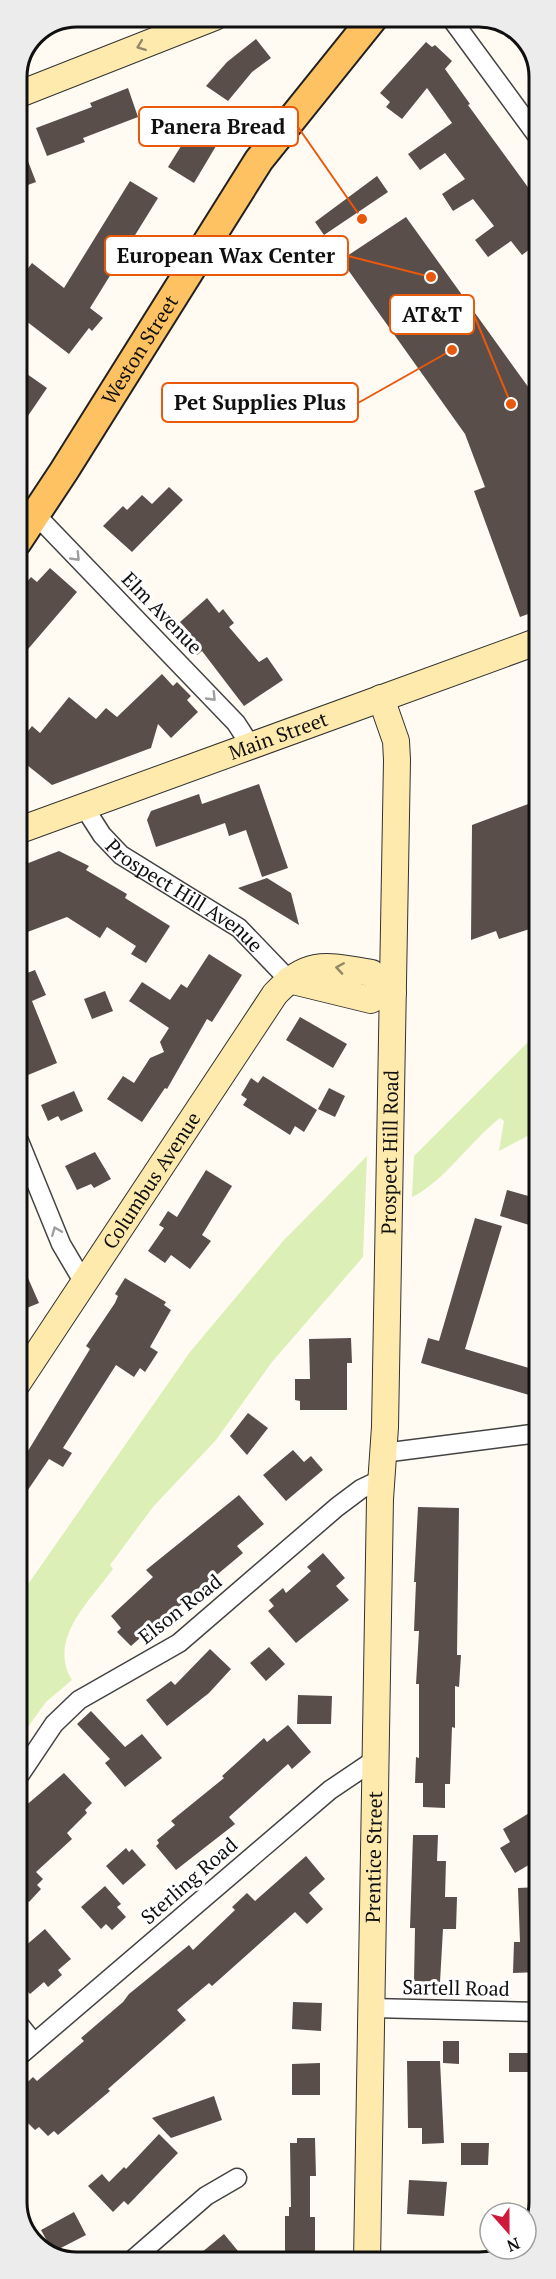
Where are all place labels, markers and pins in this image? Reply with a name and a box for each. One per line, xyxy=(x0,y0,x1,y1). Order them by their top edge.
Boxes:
callout: Panera Bread xyxy=(139,107,298,146)
callout: European Wax Center xyxy=(105,236,348,275)
callout: AT&T xyxy=(390,295,474,334)
callout: Pet Supplies Plus xyxy=(162,383,358,422)

